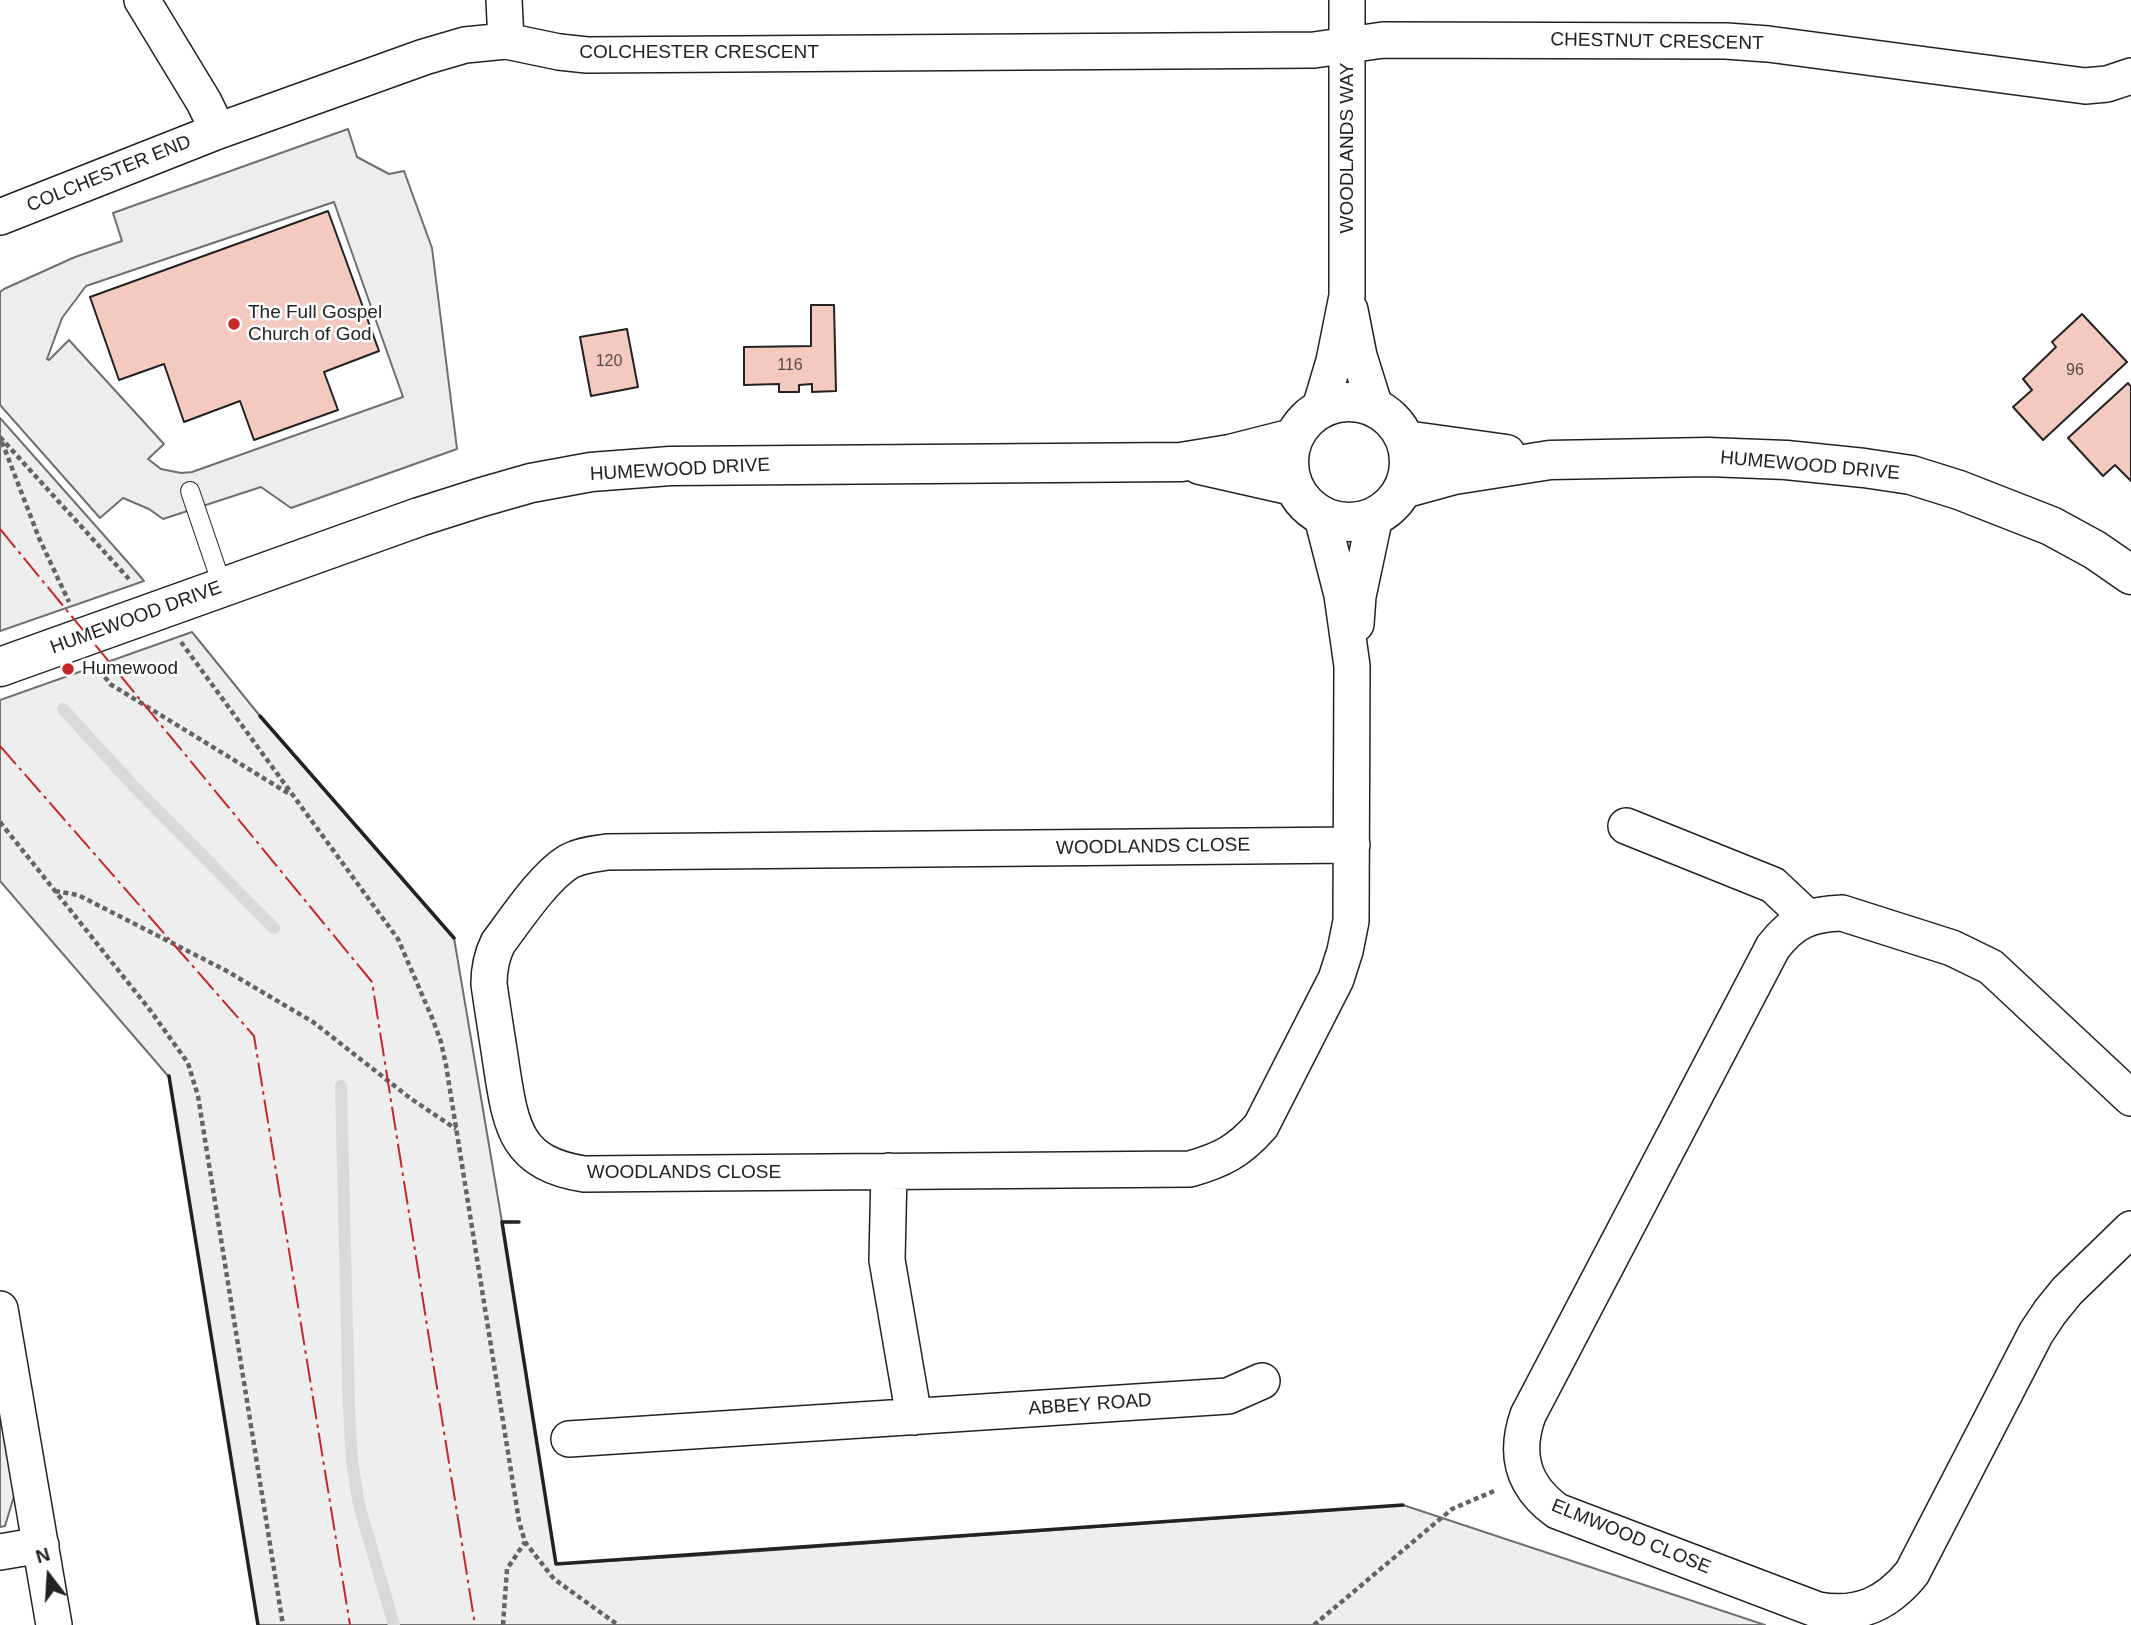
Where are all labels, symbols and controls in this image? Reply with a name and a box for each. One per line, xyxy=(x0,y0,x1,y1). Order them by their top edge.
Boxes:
street label: CHESTNUT CRESCENT xyxy=(1550,29,1764,55)
street label: COLCHESTER CRESCENT xyxy=(579,42,819,64)
street label: WOODLANDS WAY xyxy=(1337,62,1359,234)
street label: COLCHESTER END xyxy=(23,131,195,217)
place label: The Full Gospel Church of God xyxy=(248,302,382,346)
marker: The Full Gospel Church of God xyxy=(226,316,242,332)
house number: 120 xyxy=(596,352,622,372)
house number: 116 xyxy=(777,356,803,376)
house number: 96 xyxy=(2066,361,2084,381)
street label: HUMEWOOD DRIVE xyxy=(1719,447,1901,485)
street label: HUMEWOOD DRIVE xyxy=(589,454,771,486)
street label: HUMEWOOD DRIVE xyxy=(47,576,225,660)
place label: Humewood xyxy=(82,658,178,680)
marker: Humewood xyxy=(60,661,76,677)
street label: WOODLANDS CLOSE xyxy=(1056,834,1250,860)
street label: WOODLANDS CLOSE xyxy=(587,1162,781,1184)
street label: ABBEY ROAD xyxy=(1028,1389,1152,1421)
street label: ELMWOOD CLOSE xyxy=(1548,1495,1714,1579)
north arrow xyxy=(14,1541,84,1611)
text: N xyxy=(33,1543,52,1567)

